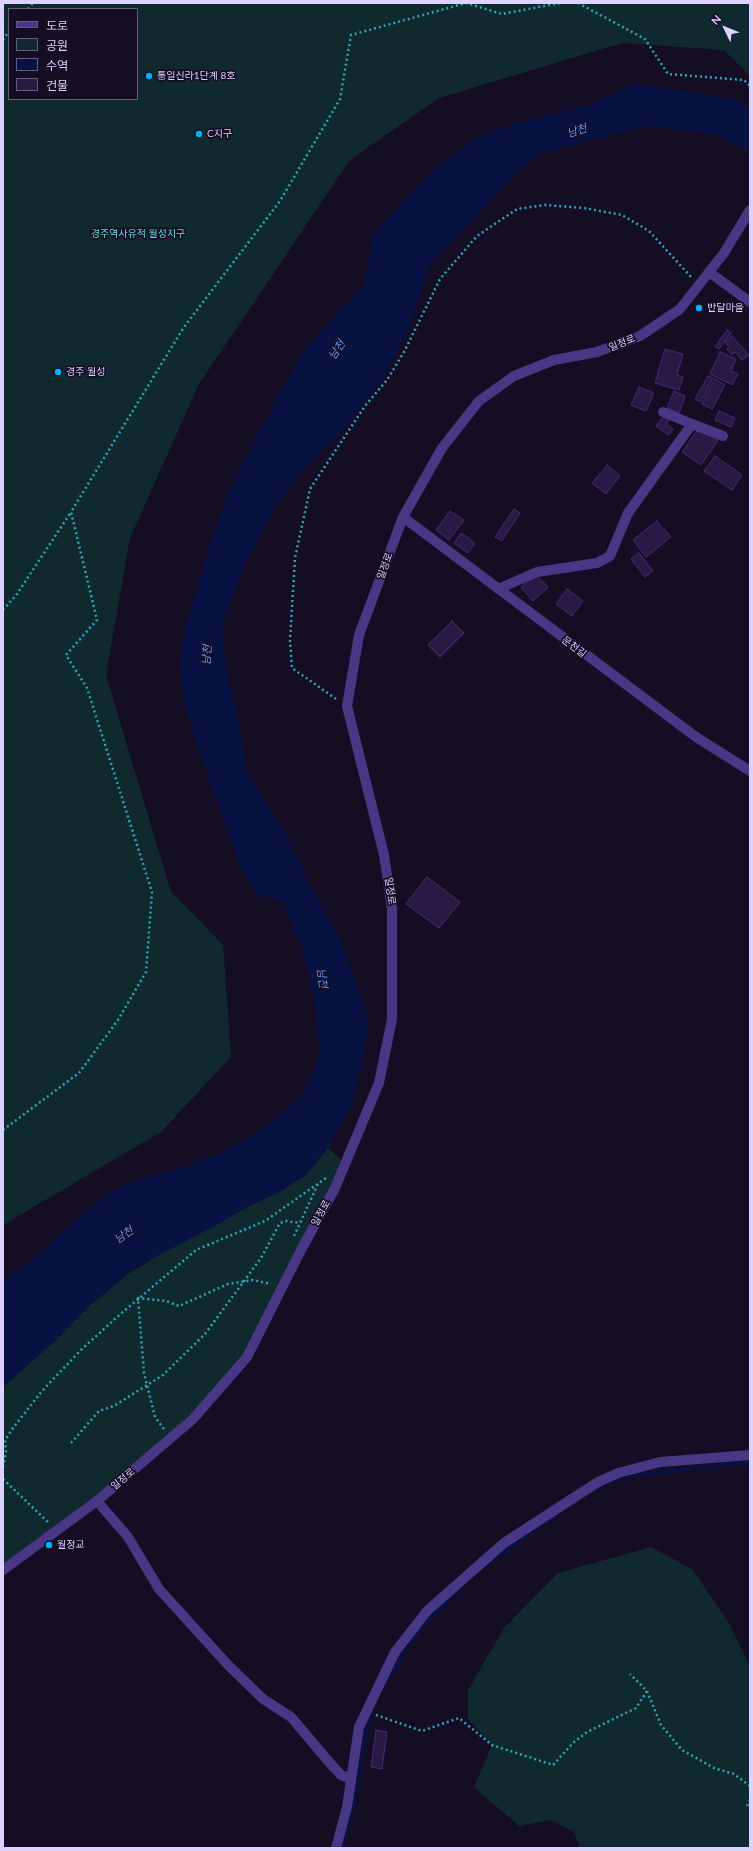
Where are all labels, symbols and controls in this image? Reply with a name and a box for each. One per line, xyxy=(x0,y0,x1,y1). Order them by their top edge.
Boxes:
legend xyxy=(8,8,138,100)
north arrow xyxy=(705,8,745,48)
text: N xyxy=(708,12,723,27)
text: 도로 xyxy=(46,18,68,33)
text: 공원 xyxy=(46,38,68,53)
text: 수역 xyxy=(46,58,68,73)
place label: 통일신라1단계 8호 xyxy=(157,70,236,82)
marker: 통일신라1단계 8호 xyxy=(144,71,154,81)
text: 건물 xyxy=(46,78,68,93)
water label: 남천 xyxy=(565,122,589,140)
place label: C지구 xyxy=(207,128,232,140)
marker: C지구 xyxy=(194,129,204,139)
park label: 경주역사유적 월성지구 xyxy=(91,228,185,240)
place label: 반달마을 xyxy=(707,302,744,314)
marker: 반달마을 xyxy=(694,303,704,313)
street label: 일정로 xyxy=(607,332,637,354)
water label: 남천 xyxy=(326,338,348,362)
place label: 경주 월성 xyxy=(66,366,105,378)
marker: 경주 월성 xyxy=(53,367,63,377)
street label: 일정로 xyxy=(375,551,395,581)
street label: 문천길 xyxy=(559,634,589,660)
water label: 남천 xyxy=(200,644,214,666)
street label: 일정로 xyxy=(382,876,398,906)
water label: 남천 xyxy=(314,967,330,989)
street label: 일정로 xyxy=(309,1198,333,1228)
water label: 남천 xyxy=(112,1224,136,1246)
street label: 일정로 xyxy=(109,1466,137,1492)
place label: 월정교 xyxy=(57,1539,85,1551)
marker: 월정교 xyxy=(44,1540,54,1550)

